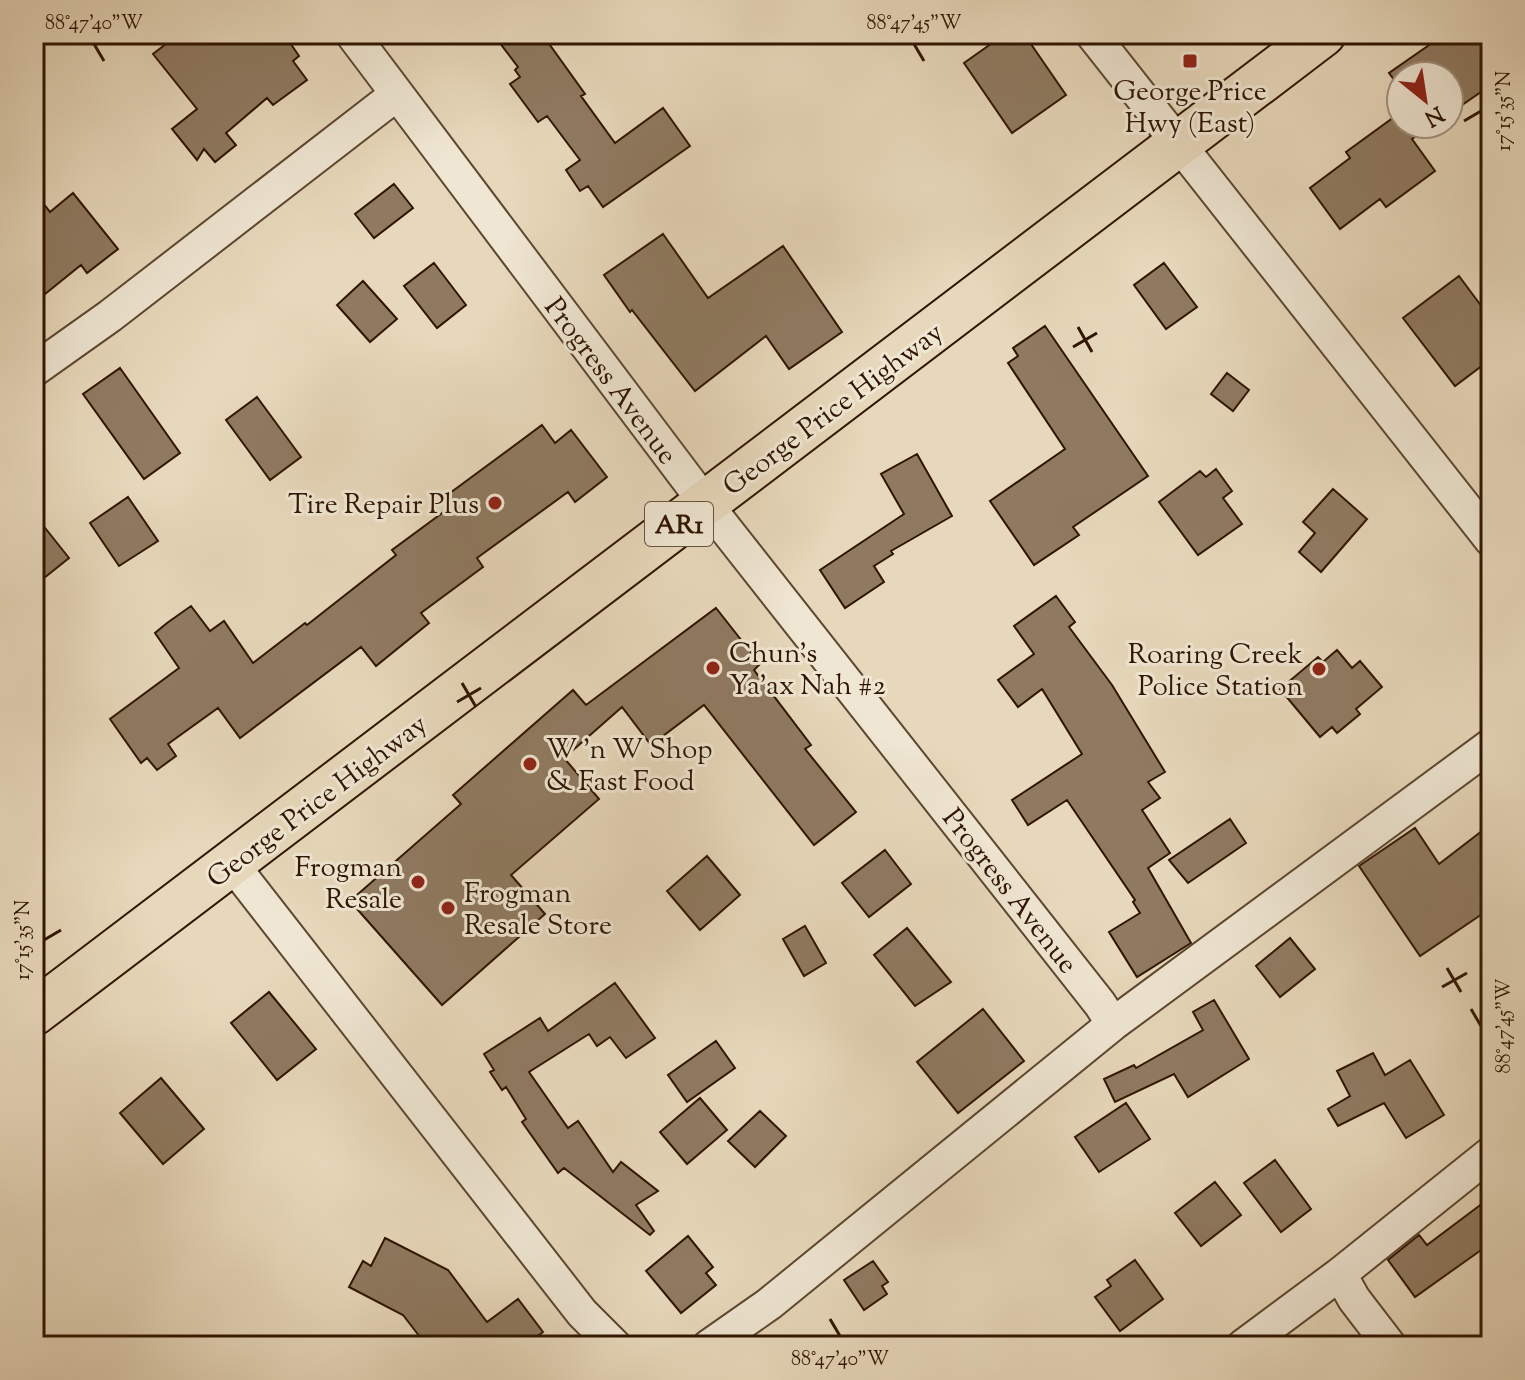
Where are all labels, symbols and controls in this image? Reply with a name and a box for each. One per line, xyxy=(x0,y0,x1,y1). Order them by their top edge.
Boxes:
text: 88°47'40"W xyxy=(45,10,143,39)
text: 88°47'45"W xyxy=(867,10,961,39)
marker: George Price Hwy (East) xyxy=(1181,52,1199,70)
north arrow xyxy=(1385,60,1465,140)
text: 17°15'35"N xyxy=(1491,71,1520,151)
place label: George Price Hwy (East) xyxy=(1113,73,1267,145)
text: N xyxy=(1418,96,1449,133)
street label: Progress Avenue xyxy=(533,290,686,474)
street label: George Price Highway xyxy=(715,314,952,507)
place label: Tire Repair Plus xyxy=(288,486,479,526)
marker: Tire Repair Plus xyxy=(486,494,504,512)
road number: AR1 xyxy=(645,502,713,546)
place label: Chun's Ya'ax Nah #2 xyxy=(729,635,886,707)
place label: Roaring Creek Police Station xyxy=(1128,636,1303,708)
marker: Chun's Ya'ax Nah #2 xyxy=(704,659,722,677)
marker: Roaring Creek Police Station xyxy=(1310,660,1328,678)
street label: George Price Highway xyxy=(199,706,436,899)
place label: W 'n W Shop & Fast Food xyxy=(546,731,713,803)
marker: W 'n W Shop & Fast Food xyxy=(521,755,539,773)
street label: Progress Avenue xyxy=(931,801,1086,983)
place label: Frogman Resale xyxy=(295,849,402,921)
marker: Frogman Resale xyxy=(409,873,427,891)
place label: Frogman Resale Store xyxy=(464,875,612,947)
marker: Frogman Resale Store xyxy=(439,899,457,917)
text: 17°15'35"N xyxy=(10,900,39,980)
text: 88°47'45"W xyxy=(1491,979,1520,1073)
text: 88°47'40"W xyxy=(791,1346,889,1375)

